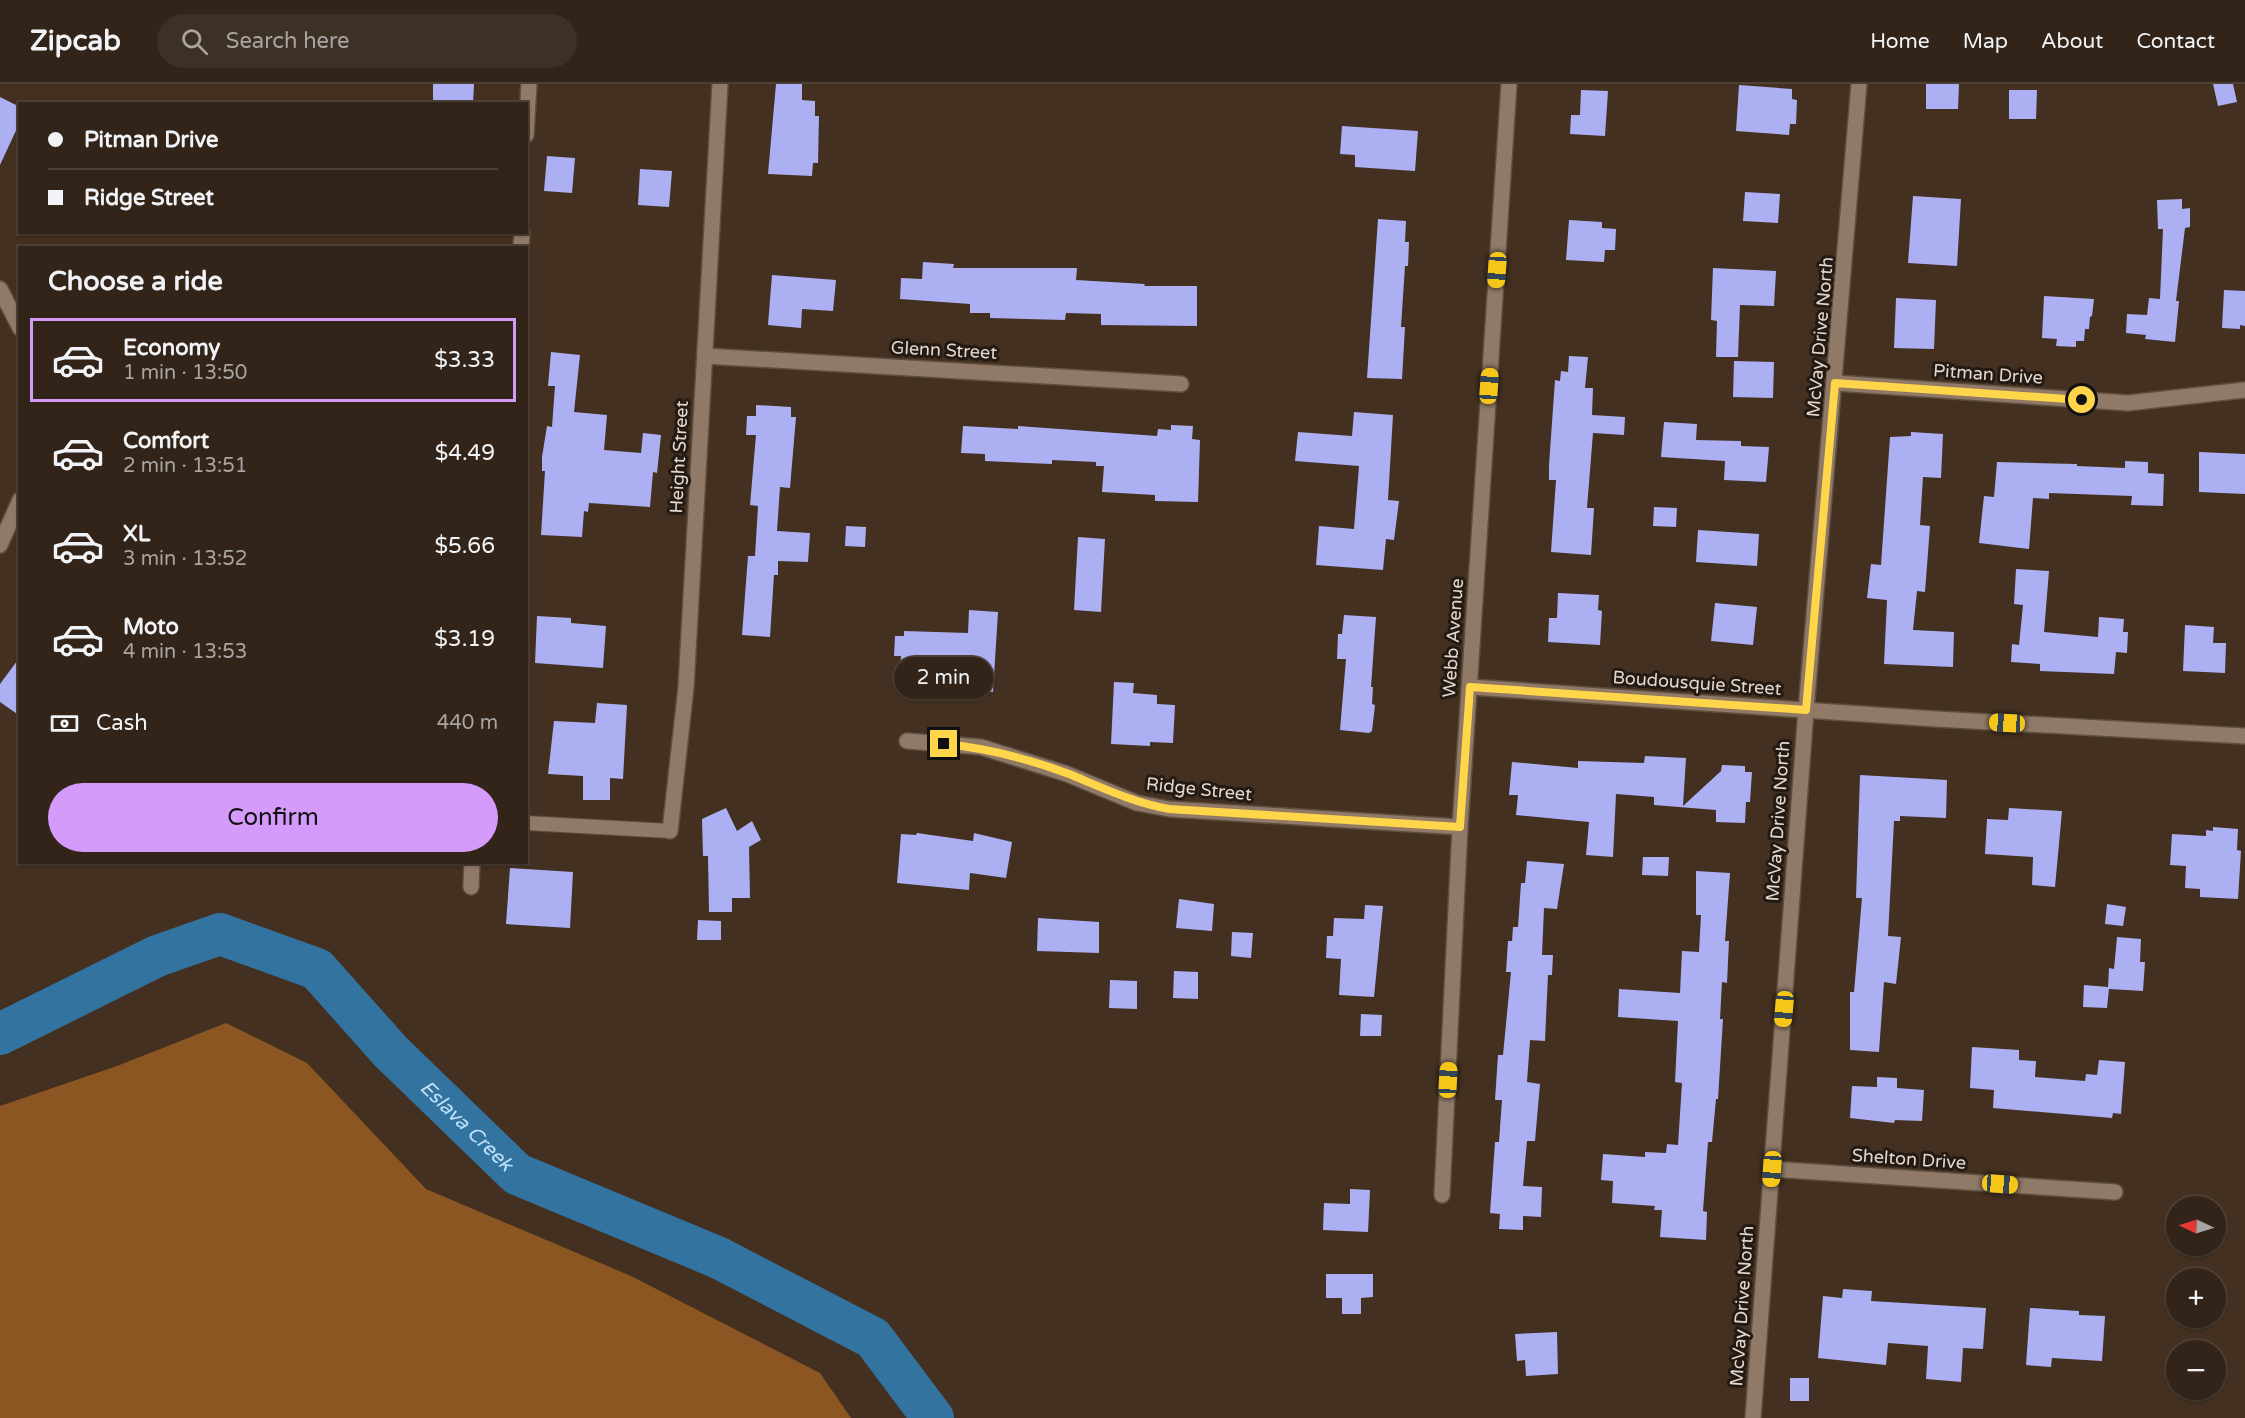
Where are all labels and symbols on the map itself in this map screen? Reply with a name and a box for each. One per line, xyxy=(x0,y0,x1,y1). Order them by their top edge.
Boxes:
car xyxy=(1487,251,1507,289)
street label: McVay Drive North xyxy=(1802,256,1838,418)
street label: Glenn Street xyxy=(890,336,998,364)
street label: Pitman Drive xyxy=(1932,359,2044,389)
car xyxy=(1479,367,1499,405)
route start xyxy=(2068,386,2095,413)
street label: Height Street xyxy=(665,400,693,514)
street label: Webb Avenue xyxy=(1438,578,1468,698)
callout: 2 min xyxy=(894,657,994,699)
street label: Boudousquie Street xyxy=(1612,666,1782,700)
car xyxy=(1989,713,2025,733)
route end xyxy=(930,730,957,757)
street label: McVay Drive North xyxy=(1761,740,1795,902)
street label: Ridge Street xyxy=(1145,773,1253,806)
car xyxy=(1773,990,1795,1028)
car xyxy=(1438,1062,1458,1098)
water label: Eslava Creek xyxy=(415,1076,519,1178)
street label: Shelton Drive xyxy=(1851,1144,1967,1174)
car xyxy=(1762,1150,1782,1188)
car xyxy=(1981,1174,2019,1194)
north arrow xyxy=(2166,1196,2226,1256)
street label: McVay Drive North xyxy=(1725,1225,1759,1387)

